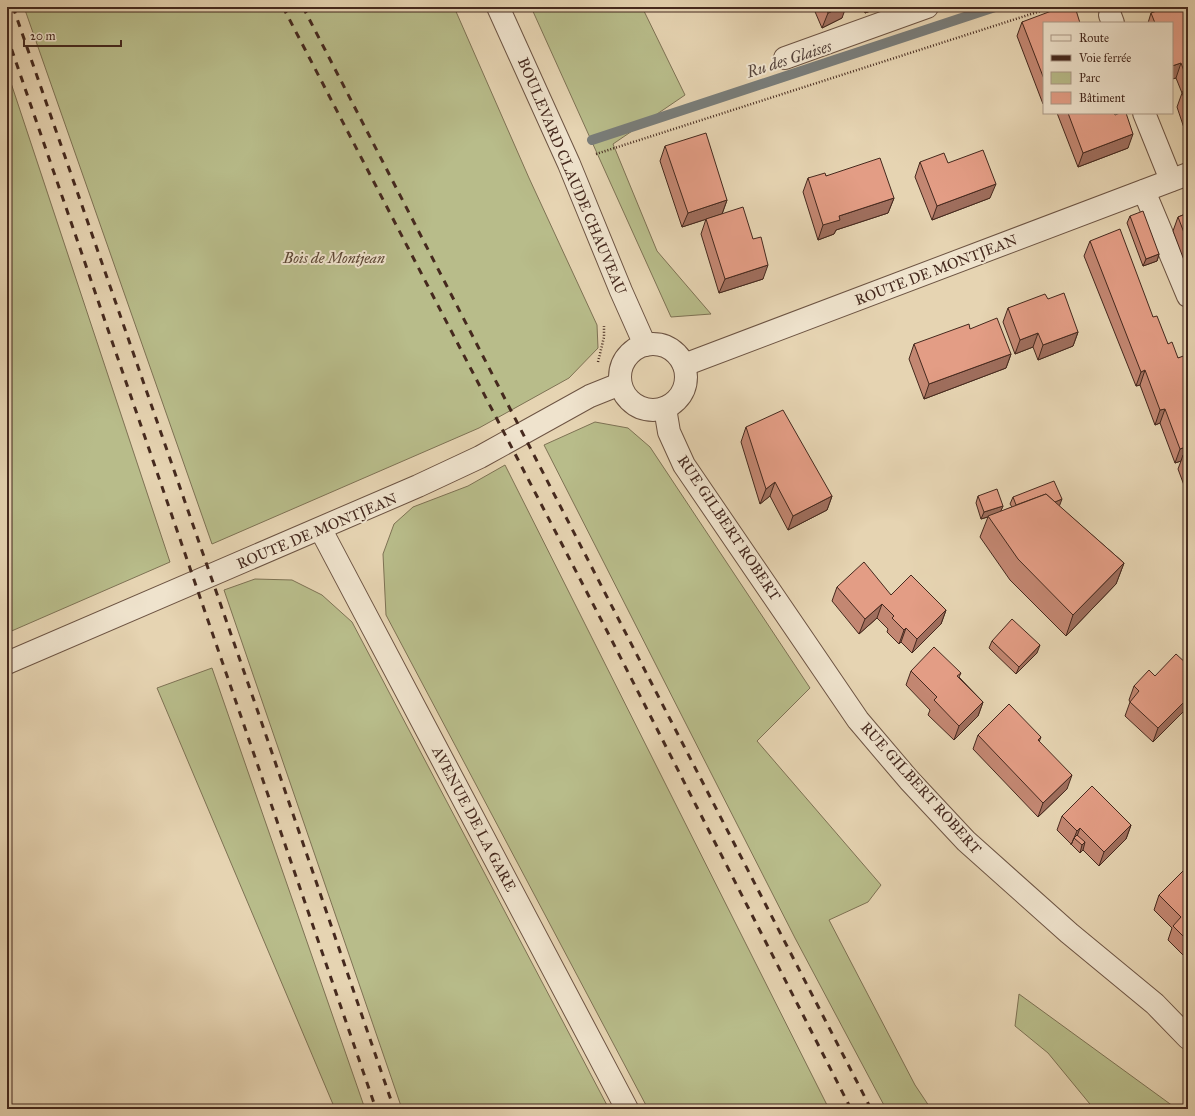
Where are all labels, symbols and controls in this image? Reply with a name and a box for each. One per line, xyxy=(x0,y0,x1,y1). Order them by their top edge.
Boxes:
scale bar xyxy=(24,22,121,48)
legend xyxy=(1043,22,1173,114)
text: 20 m xyxy=(30,29,56,43)
text: Route xyxy=(1079,31,1109,45)
water label: Ru des Glaises xyxy=(743,36,834,82)
text: Voie ferrée xyxy=(1078,51,1131,65)
street label: BOULEVARD CLAUDE CHAUVEAU xyxy=(514,55,630,297)
text: Parc xyxy=(1079,71,1100,85)
text: Bâtiment xyxy=(1079,91,1126,105)
street label: ROUTE DE MONTJEAN xyxy=(852,231,1020,310)
park label: Bois de Montjean xyxy=(282,249,385,267)
street label: RUE GILBERT ROBERT xyxy=(674,452,784,604)
street label: ROUTE DE MONTJEAN xyxy=(234,489,401,574)
street label: RUE GILBERT ROBERT xyxy=(857,718,985,858)
street label: AVENUE DE LA GARE xyxy=(428,743,520,895)

